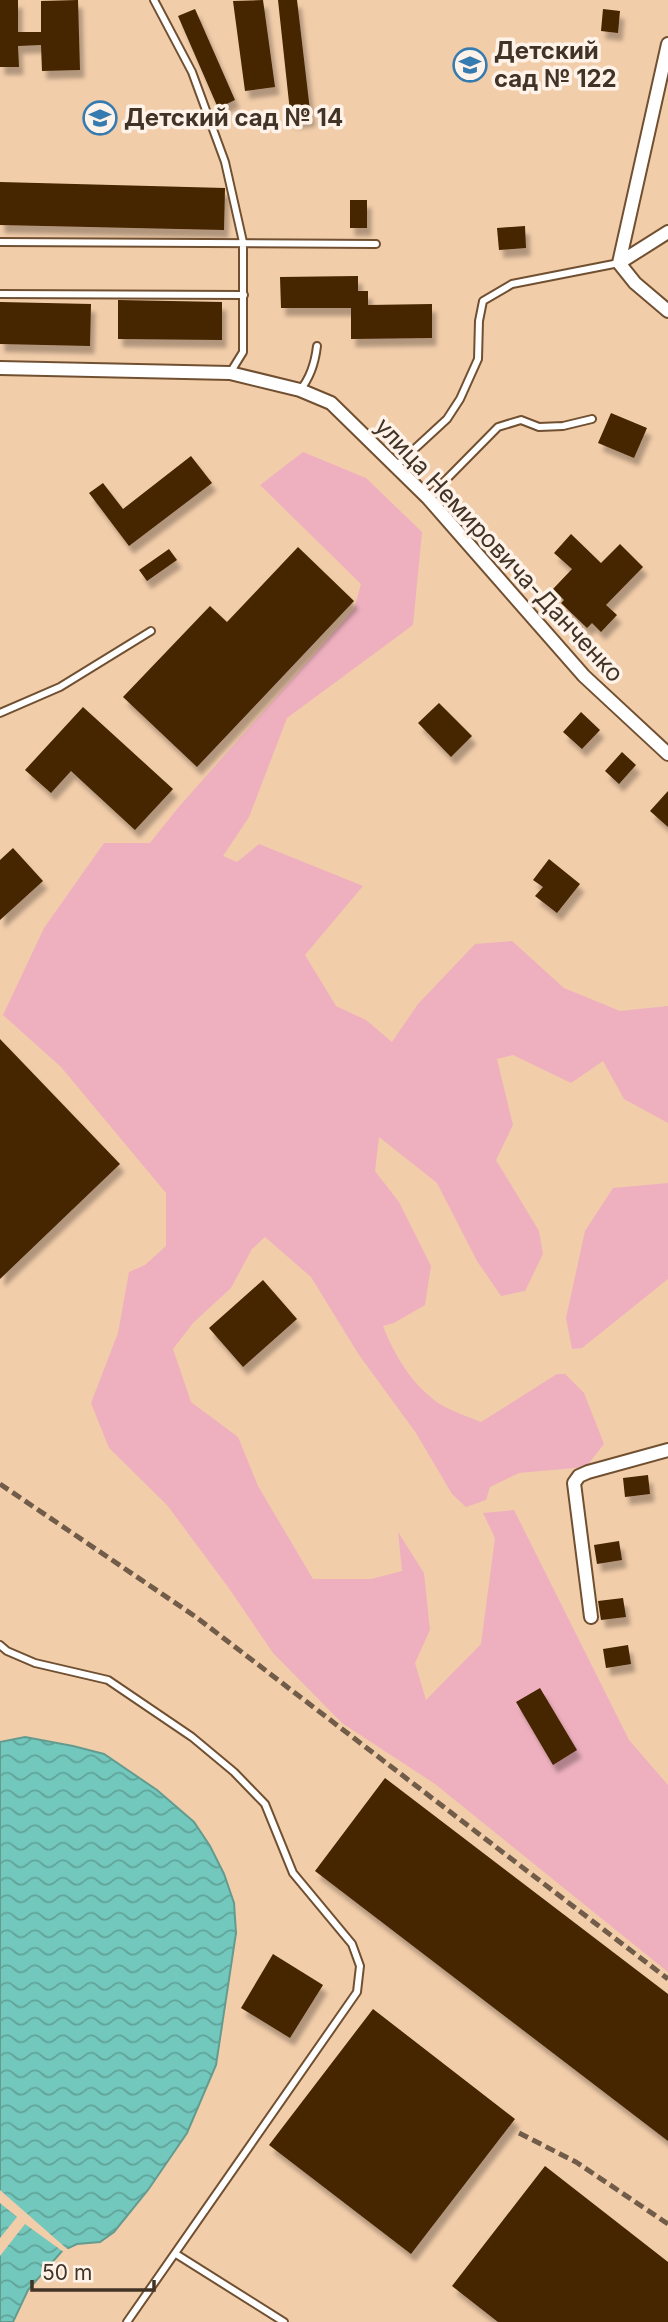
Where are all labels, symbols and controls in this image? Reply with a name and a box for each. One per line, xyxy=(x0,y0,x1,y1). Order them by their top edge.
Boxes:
place label: Детский сад № 122 xyxy=(494,36,617,93)
school or university icon: Детский сад № 122 xyxy=(451,46,489,84)
school or university icon: Детский сад № 14 xyxy=(81,99,119,137)
place label: Детский сад № 14 xyxy=(124,103,343,132)
street label: улица Немировича-Данченко xyxy=(369,411,630,688)
scale bar xyxy=(32,2248,154,2292)
text: 50 m xyxy=(42,2260,92,2285)

